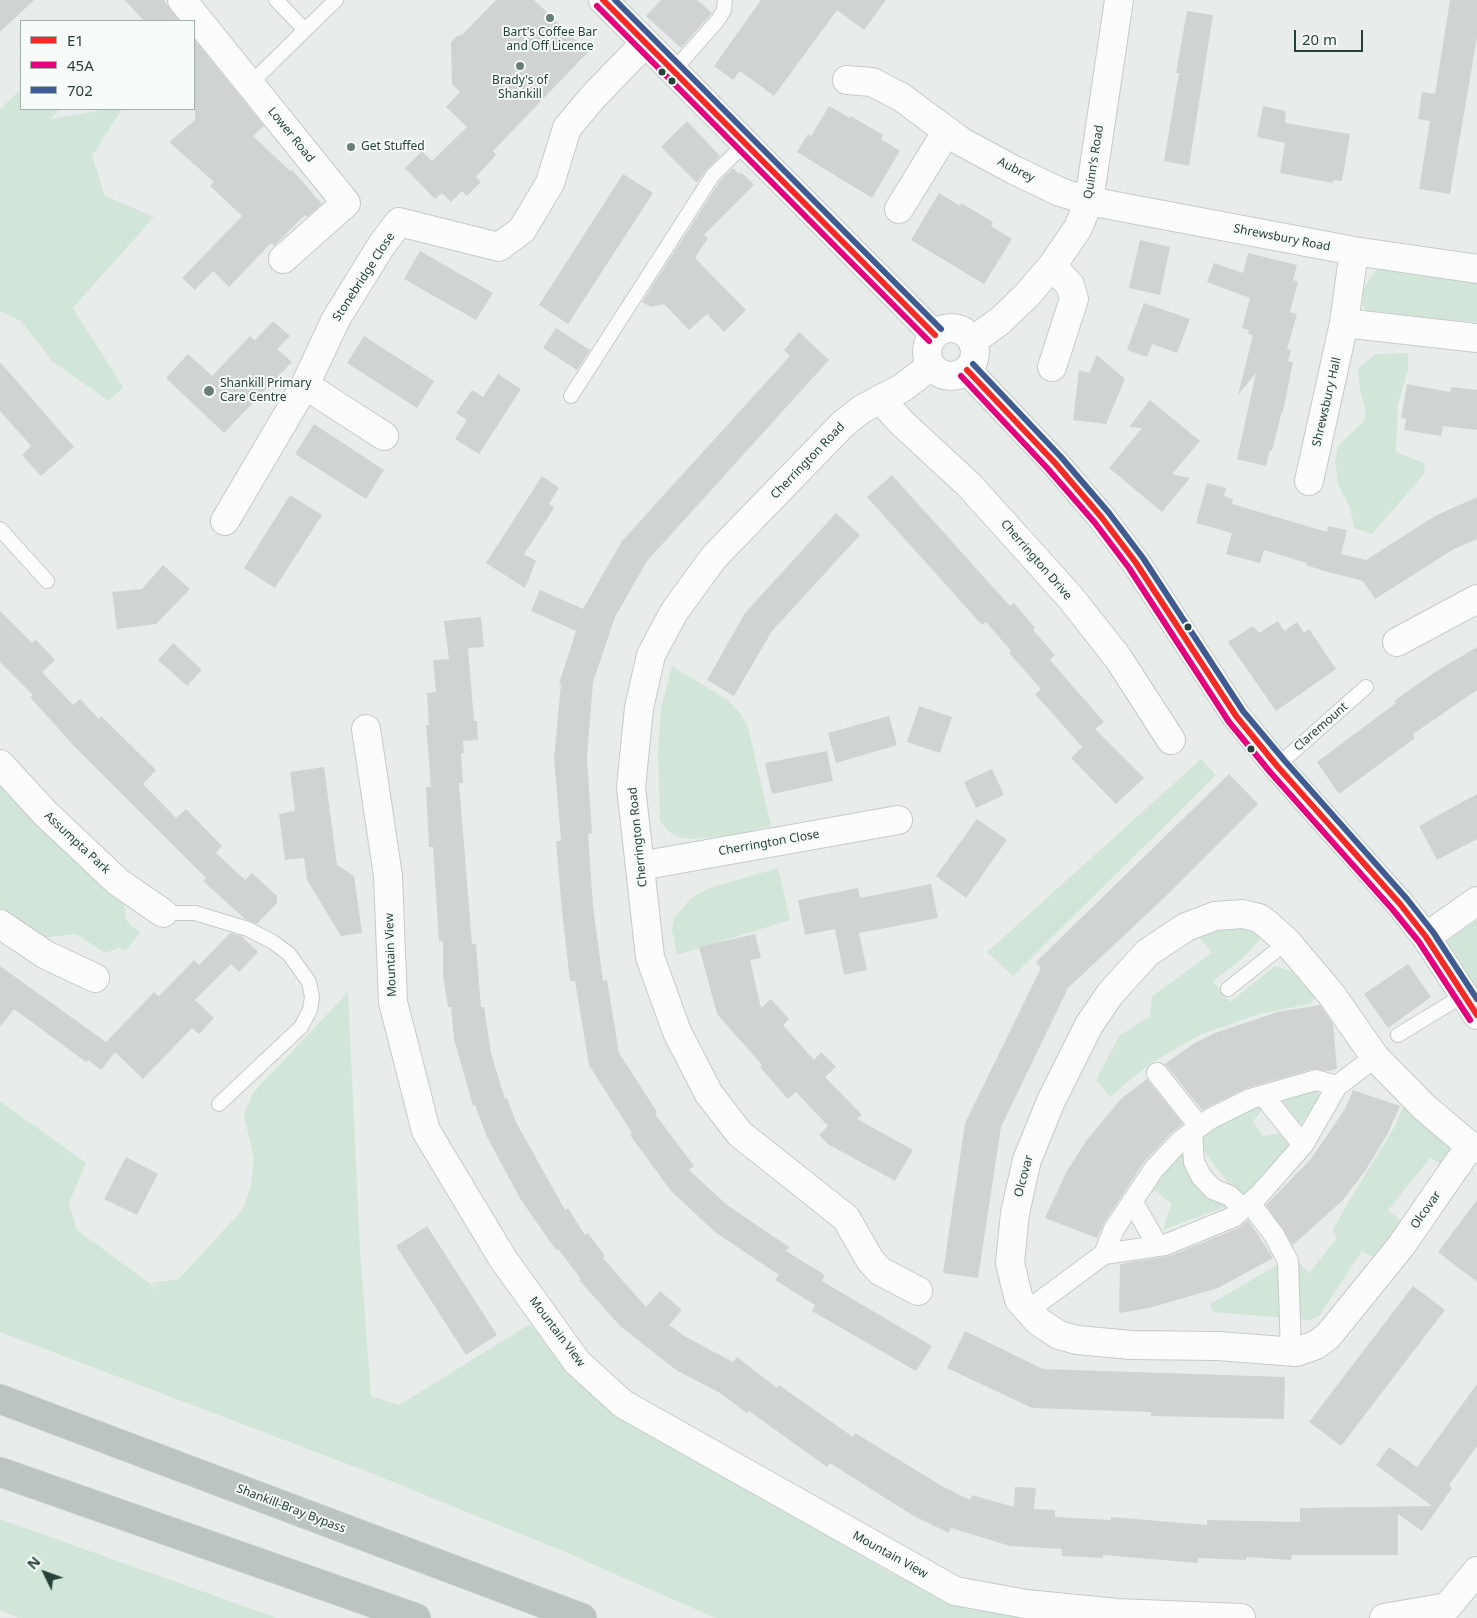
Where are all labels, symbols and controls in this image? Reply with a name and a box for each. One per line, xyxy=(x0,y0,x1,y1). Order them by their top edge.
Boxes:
marker: Bart's Coffee Bar and Off Licence xyxy=(544,12,556,24)
legend xyxy=(20,20,195,110)
scale bar xyxy=(1297,20,1366,52)
place label: Bart's Coffee Bar and Off Licence xyxy=(503,26,597,54)
text: 20 m xyxy=(1302,29,1337,49)
text: E1 xyxy=(67,30,84,50)
text: 45A xyxy=(67,55,94,75)
marker: Brady's of Shankill xyxy=(514,60,526,72)
unlabelled marker xyxy=(657,67,667,77)
place label: Brady's of Shankill xyxy=(492,74,548,102)
unlabelled marker xyxy=(667,76,677,86)
text: 702 xyxy=(67,80,93,100)
street label: Lower Road xyxy=(265,105,317,165)
street label: Quinn's Road xyxy=(1081,124,1107,200)
place label: Get Stuffed xyxy=(361,140,425,154)
marker: Get Stuffed xyxy=(345,141,357,153)
street label: Aubrey xyxy=(995,155,1037,185)
street label: Shrewsbury Road xyxy=(1232,222,1332,254)
street label: Stonebridge Close xyxy=(330,230,398,324)
street label: Shrewsbury Hall xyxy=(1310,356,1344,448)
place label: Shankill Primary Care Centre xyxy=(220,377,311,405)
marker: Shankill Primary Care Centre xyxy=(202,384,216,398)
street label: Cherrington Road xyxy=(768,420,848,502)
street label: Cherrington Drive xyxy=(997,517,1075,603)
unlabelled marker xyxy=(1183,622,1193,632)
street label: Claremount xyxy=(1291,700,1351,754)
unlabelled marker xyxy=(1246,744,1256,754)
street label: Cherrington Road xyxy=(626,786,650,888)
street label: Assumpta Park xyxy=(41,809,113,877)
street label: Cherrington Close xyxy=(717,827,821,859)
street label: Mountain View xyxy=(382,913,400,997)
street label: Olcovar xyxy=(1011,1153,1037,1199)
street label: Olcovar xyxy=(1408,1188,1444,1232)
street label: Mountain View xyxy=(526,1294,588,1370)
street label: Shankill-Bray Bypass xyxy=(234,1482,348,1536)
street label: Mountain View xyxy=(850,1528,930,1582)
north arrow xyxy=(20,1548,70,1598)
text: N xyxy=(23,1552,44,1573)

